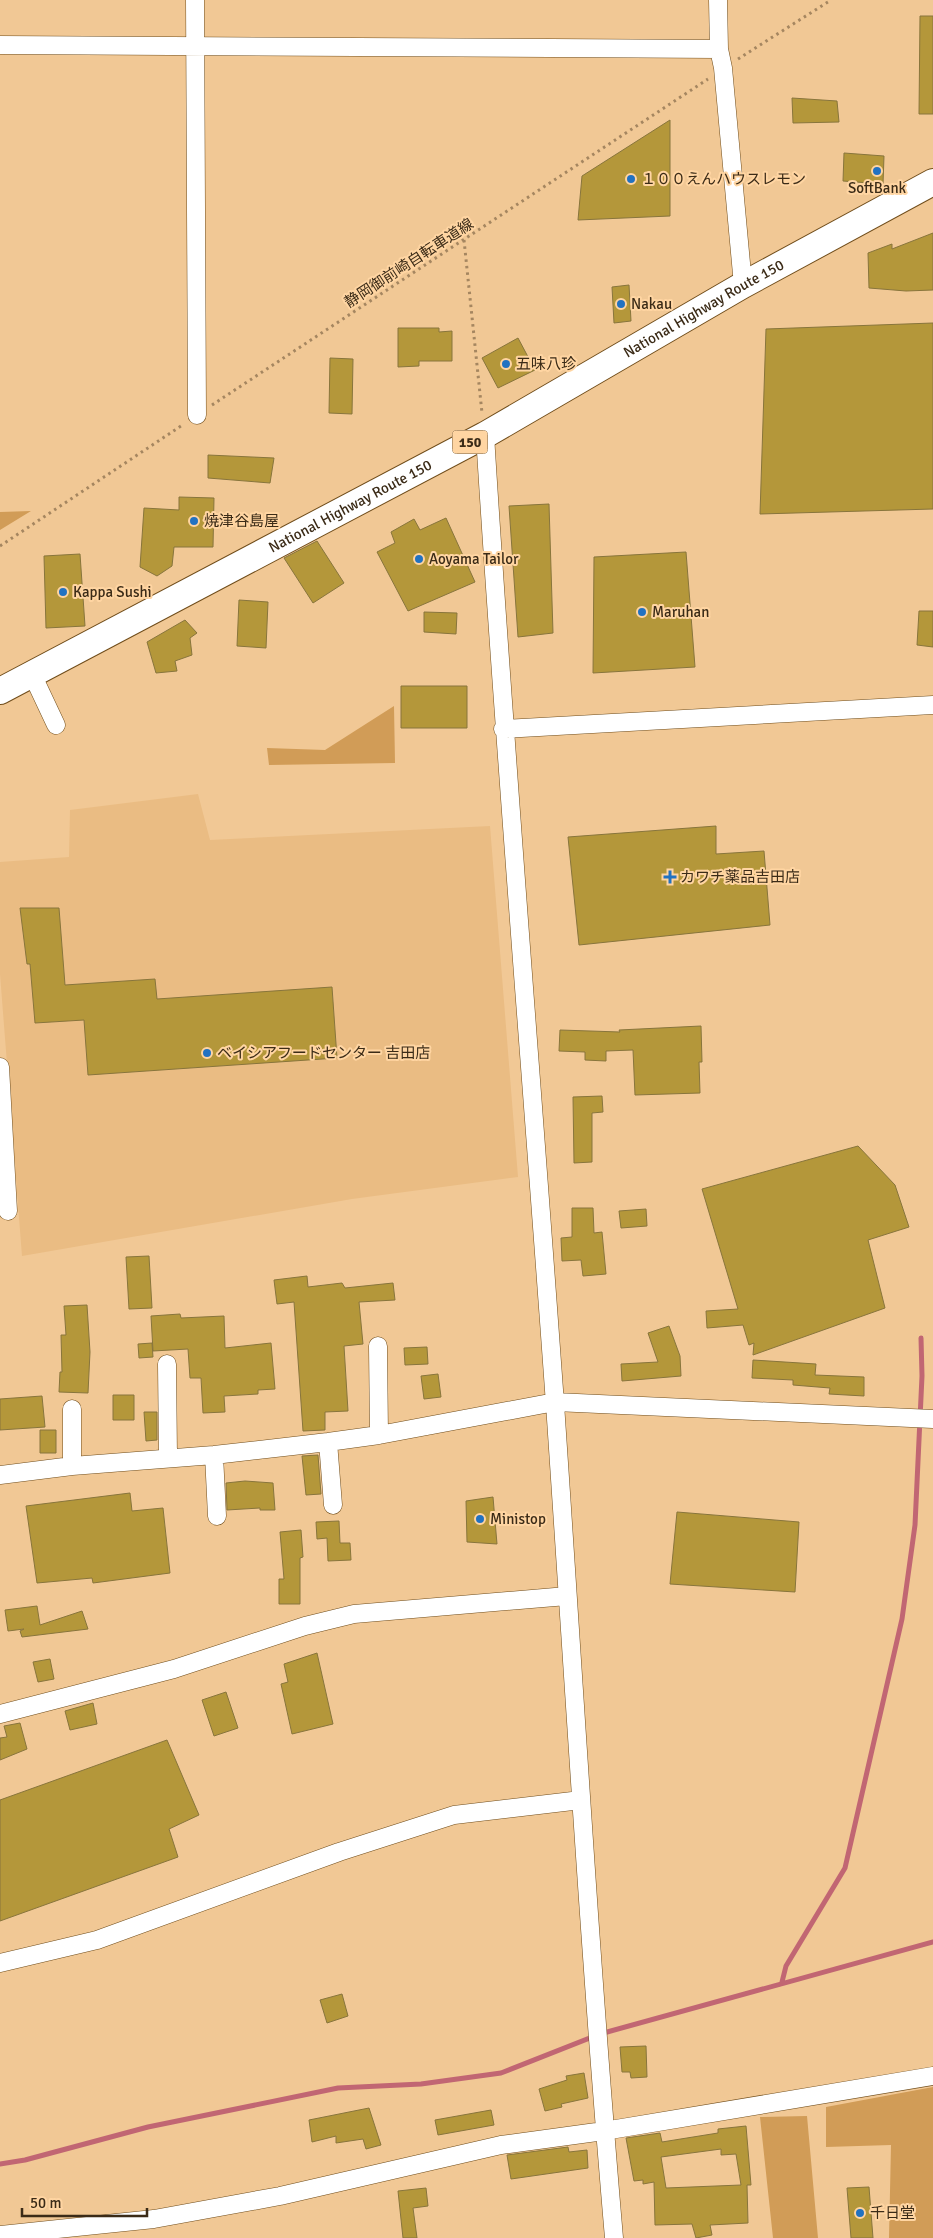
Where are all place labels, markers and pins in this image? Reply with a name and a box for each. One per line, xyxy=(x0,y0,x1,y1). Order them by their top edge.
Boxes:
marker: SoftBank xyxy=(871,165,883,177)
place label: １００えんハウスレモン xyxy=(641,170,806,188)
marker: １００えんハウスレモン xyxy=(625,173,637,185)
place label: SoftBank xyxy=(848,179,907,197)
place label: Nakau xyxy=(631,295,672,313)
marker: Nakau xyxy=(615,298,627,310)
place label: 五味八珍 xyxy=(516,355,576,373)
marker: 五味八珍 xyxy=(500,358,512,370)
place label: 焼津谷島屋 xyxy=(204,512,279,530)
marker: 焼津谷島屋 xyxy=(188,515,200,527)
place label: Aoyama Tailor xyxy=(429,550,519,568)
marker: Aoyama Tailor xyxy=(413,553,425,565)
place label: Kappa Sushi xyxy=(73,583,152,601)
marker: Kappa Sushi xyxy=(57,586,69,598)
place label: Maruhan xyxy=(652,603,709,621)
marker: Maruhan xyxy=(636,606,648,618)
place label: カワチ薬品吉田店 xyxy=(680,868,800,886)
marker: カワチ薬品吉田店 xyxy=(664,871,676,883)
place label: ベイシアフードセンター 吉田店 xyxy=(217,1044,430,1062)
marker: ベイシアフードセンター 吉田店 xyxy=(201,1047,213,1059)
place label: Ministop xyxy=(490,1510,546,1528)
marker: Ministop xyxy=(474,1513,486,1525)
place label: 千日堂 xyxy=(870,2204,915,2222)
marker: 千日堂 xyxy=(854,2207,866,2219)

